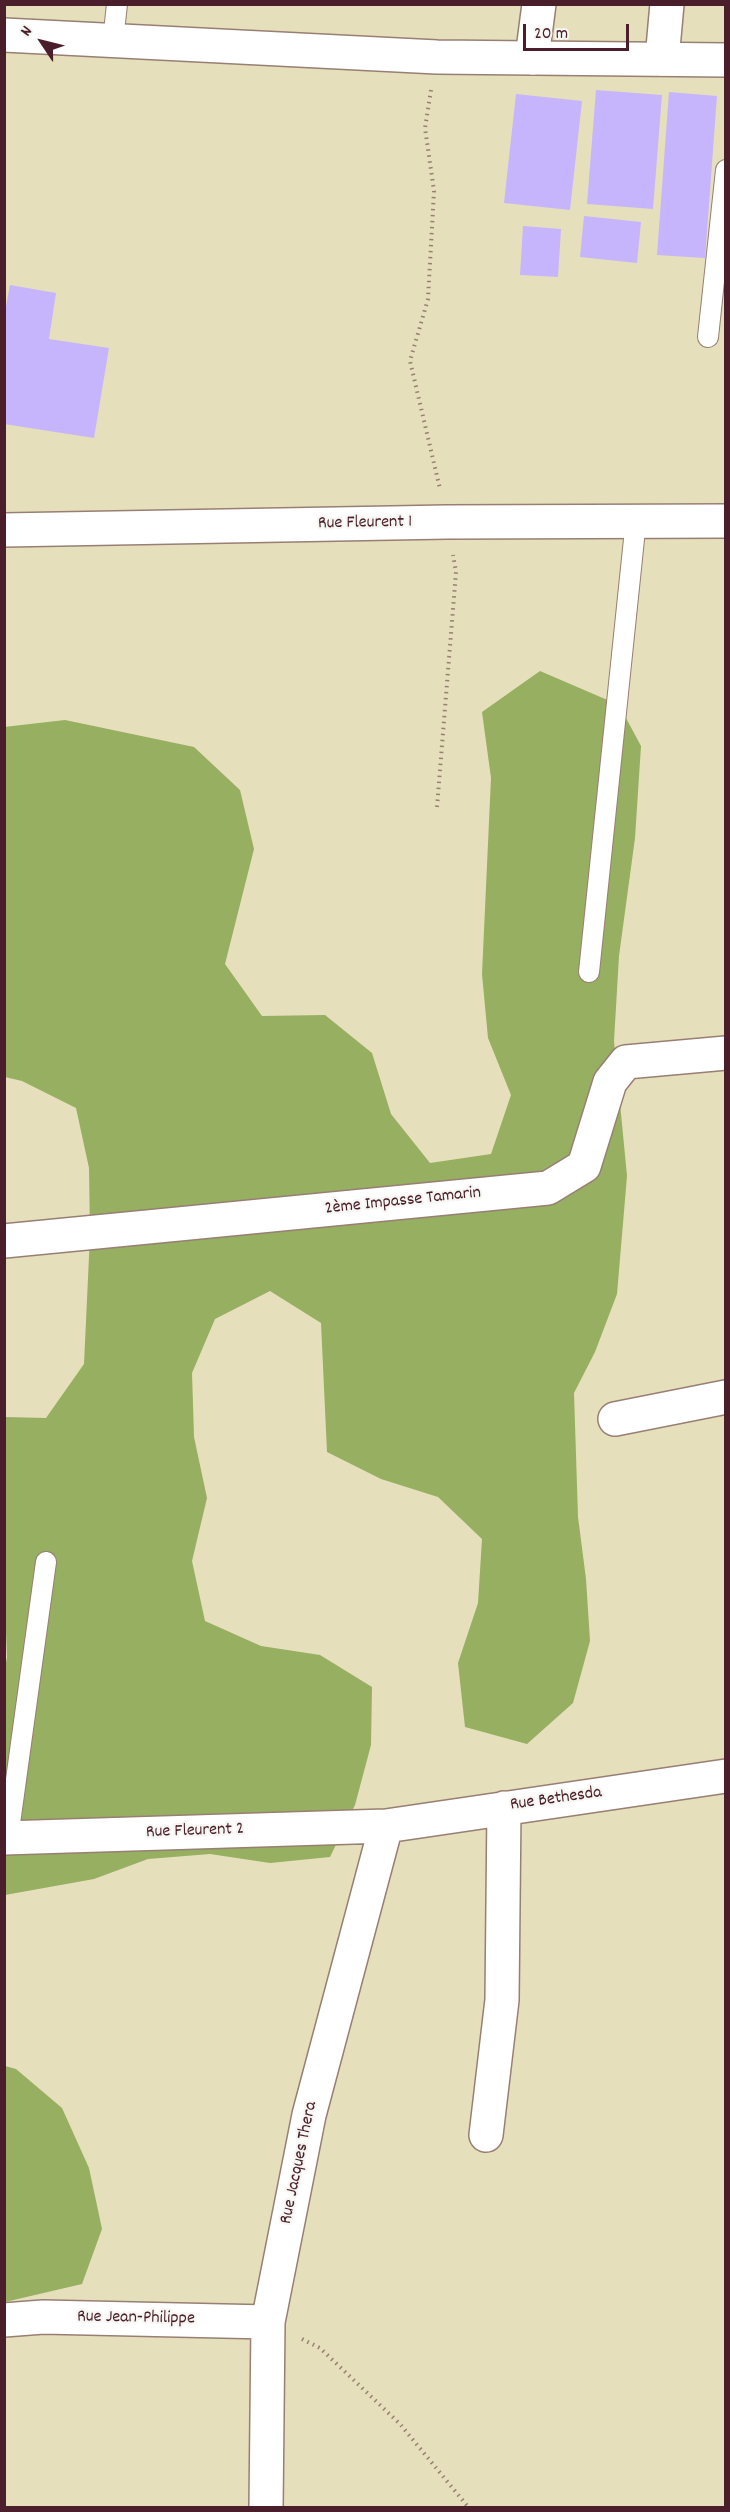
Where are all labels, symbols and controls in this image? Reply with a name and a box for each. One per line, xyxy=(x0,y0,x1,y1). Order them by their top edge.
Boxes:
north arrow xyxy=(12,12,72,72)
scale bar xyxy=(526,12,632,50)
text: N xyxy=(15,22,39,41)
text: 20 m xyxy=(534,22,568,47)
street label: Rue Fleurent 1 xyxy=(318,512,412,536)
street label: 2ème Impasse Tamarin xyxy=(324,1183,482,1221)
street label: Rue Bethesda xyxy=(509,1783,603,1817)
street label: Rue Fleurent 2 xyxy=(146,1819,244,1845)
street label: Rue Jacques Thera xyxy=(276,2100,324,2226)
street label: Rue Jean-Philippe xyxy=(77,2307,195,2331)

